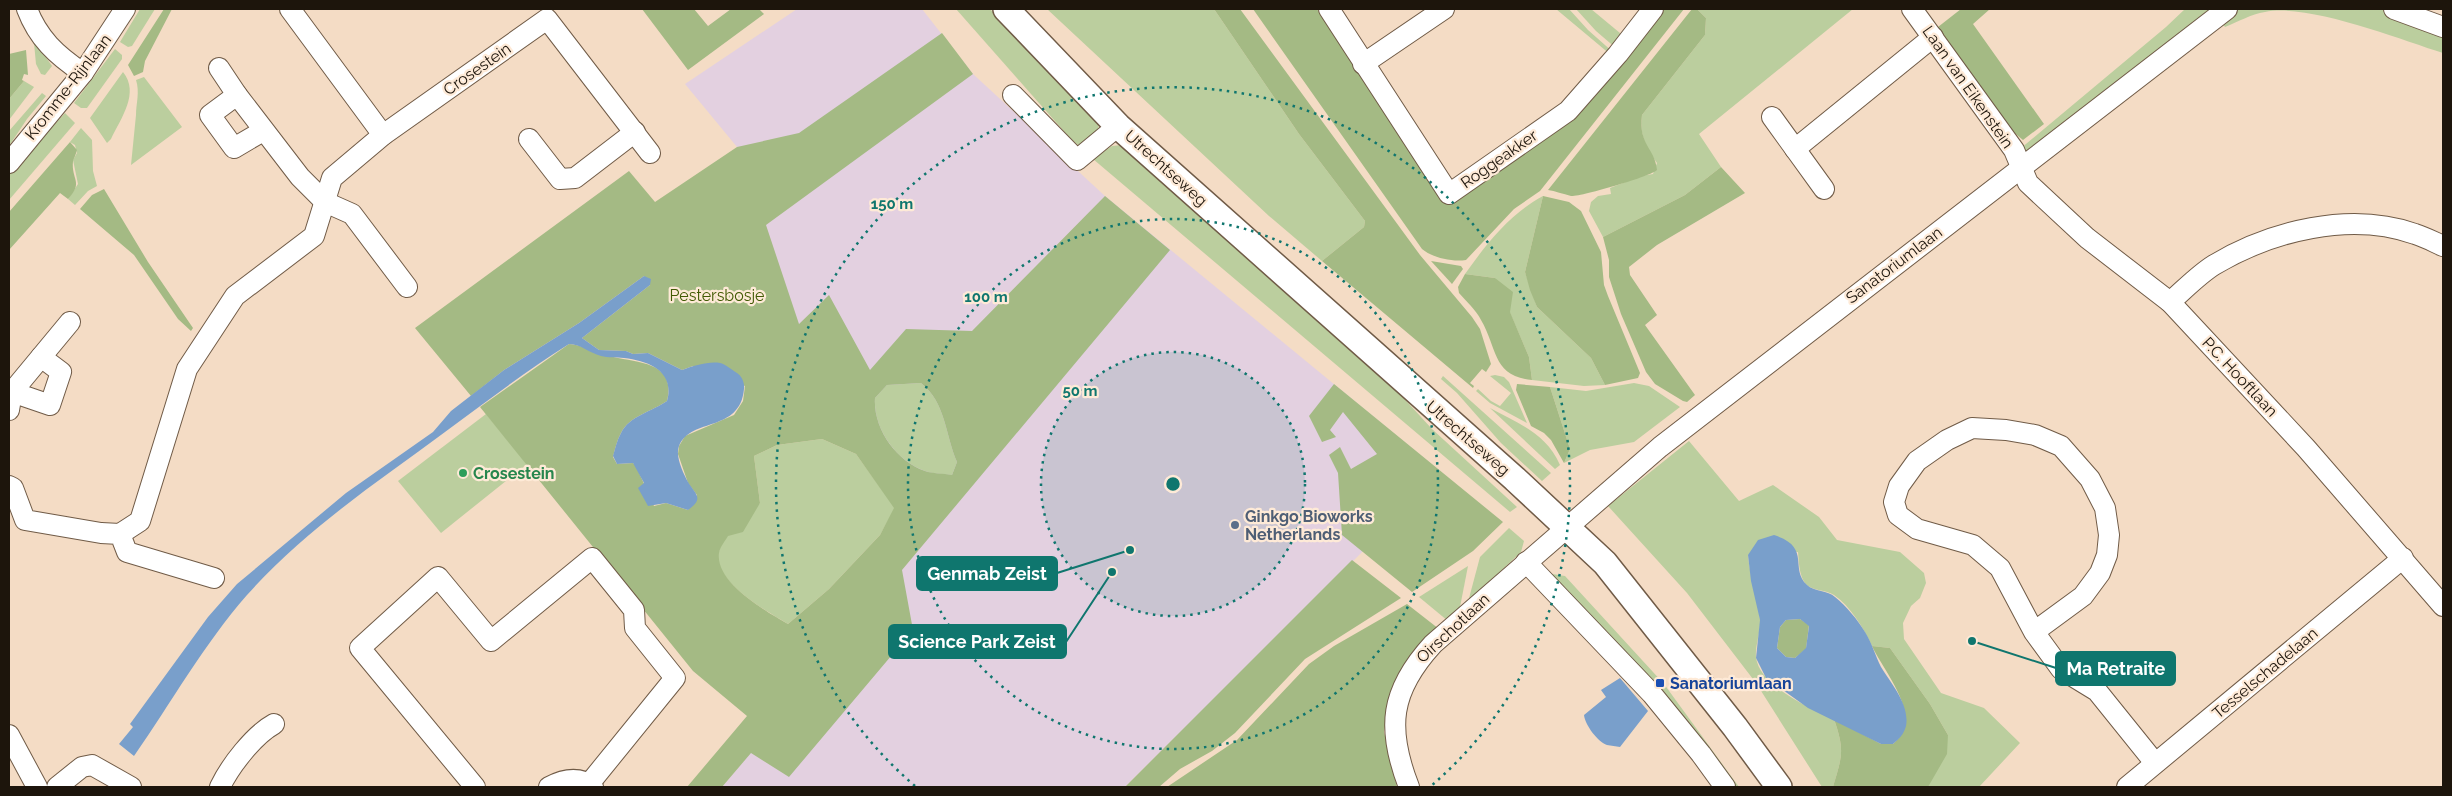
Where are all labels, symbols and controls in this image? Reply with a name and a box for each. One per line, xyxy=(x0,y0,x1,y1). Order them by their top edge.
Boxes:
street label: Laan van Eikenstein xyxy=(1919,22,2017,152)
street label: Kromme-Rijnlaan xyxy=(21,30,115,144)
street label: Crosestein xyxy=(440,39,514,99)
street label: Roggeakker xyxy=(1457,125,1541,192)
street label: Utrechtseweg xyxy=(1121,126,1211,210)
text: 150 m xyxy=(871,195,913,213)
street label: Sanatoriumlaan xyxy=(1842,223,1946,307)
park label: Pestersbosje xyxy=(670,286,765,305)
text: 100 m xyxy=(964,288,1008,306)
street label: P.C. Hooftlaan xyxy=(2198,333,2282,421)
text: 50 m xyxy=(1062,382,1098,400)
street label: Utrechtseweg xyxy=(1422,397,1514,479)
place label: Crosestein xyxy=(473,464,554,483)
marker: Crosestein xyxy=(457,467,469,479)
centre of rings xyxy=(1164,475,1182,493)
place label: Ginkgo Bioworks Netherlands xyxy=(1245,507,1373,544)
marker: Ginkgo Bioworks Netherlands xyxy=(1229,519,1241,531)
callout: Genmab Zeist xyxy=(917,557,1057,590)
text: Genmab Zeist xyxy=(927,563,1047,584)
street label: Oirschotlaan xyxy=(1413,589,1493,667)
street label: Tesselschadelaan xyxy=(2208,623,2322,723)
callout: Science Park Zeist xyxy=(889,625,1066,658)
text: Science Park Zeist xyxy=(898,631,1056,652)
callout: Ma Retraite xyxy=(2056,652,2175,685)
text: Ma Retraite xyxy=(2067,658,2166,679)
place label: Sanatoriumlaan xyxy=(1670,674,1792,693)
marker: Sanatoriumlaan xyxy=(1654,677,1666,689)

